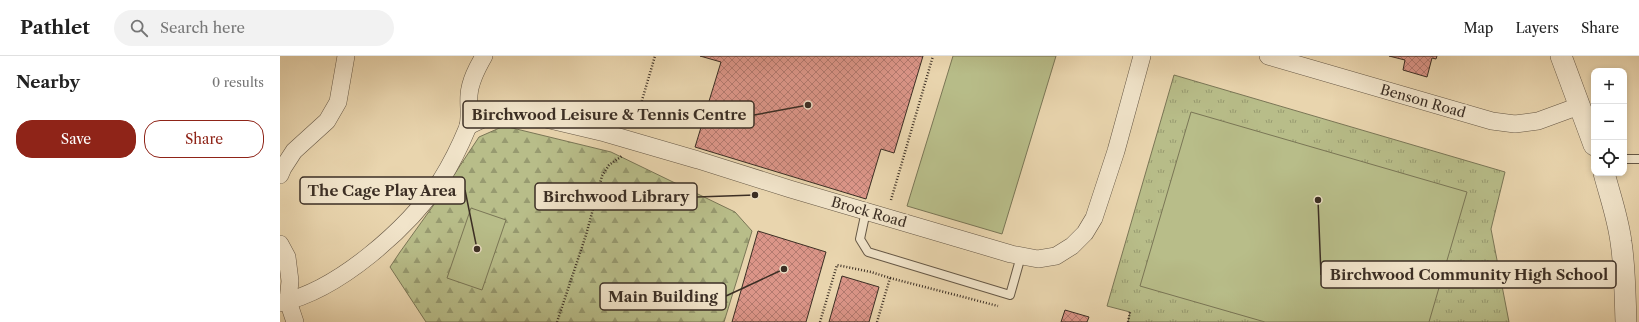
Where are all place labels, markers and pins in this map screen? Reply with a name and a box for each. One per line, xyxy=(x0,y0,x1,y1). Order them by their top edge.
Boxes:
callout: Birchwood Leisure & Tennis Centre xyxy=(463,101,754,128)
callout: The Cage Play Area xyxy=(300,177,465,204)
callout: Birchwood Library xyxy=(535,183,697,210)
callout: Birchwood Community High School xyxy=(1321,261,1616,288)
callout: Main Building xyxy=(600,283,726,310)

